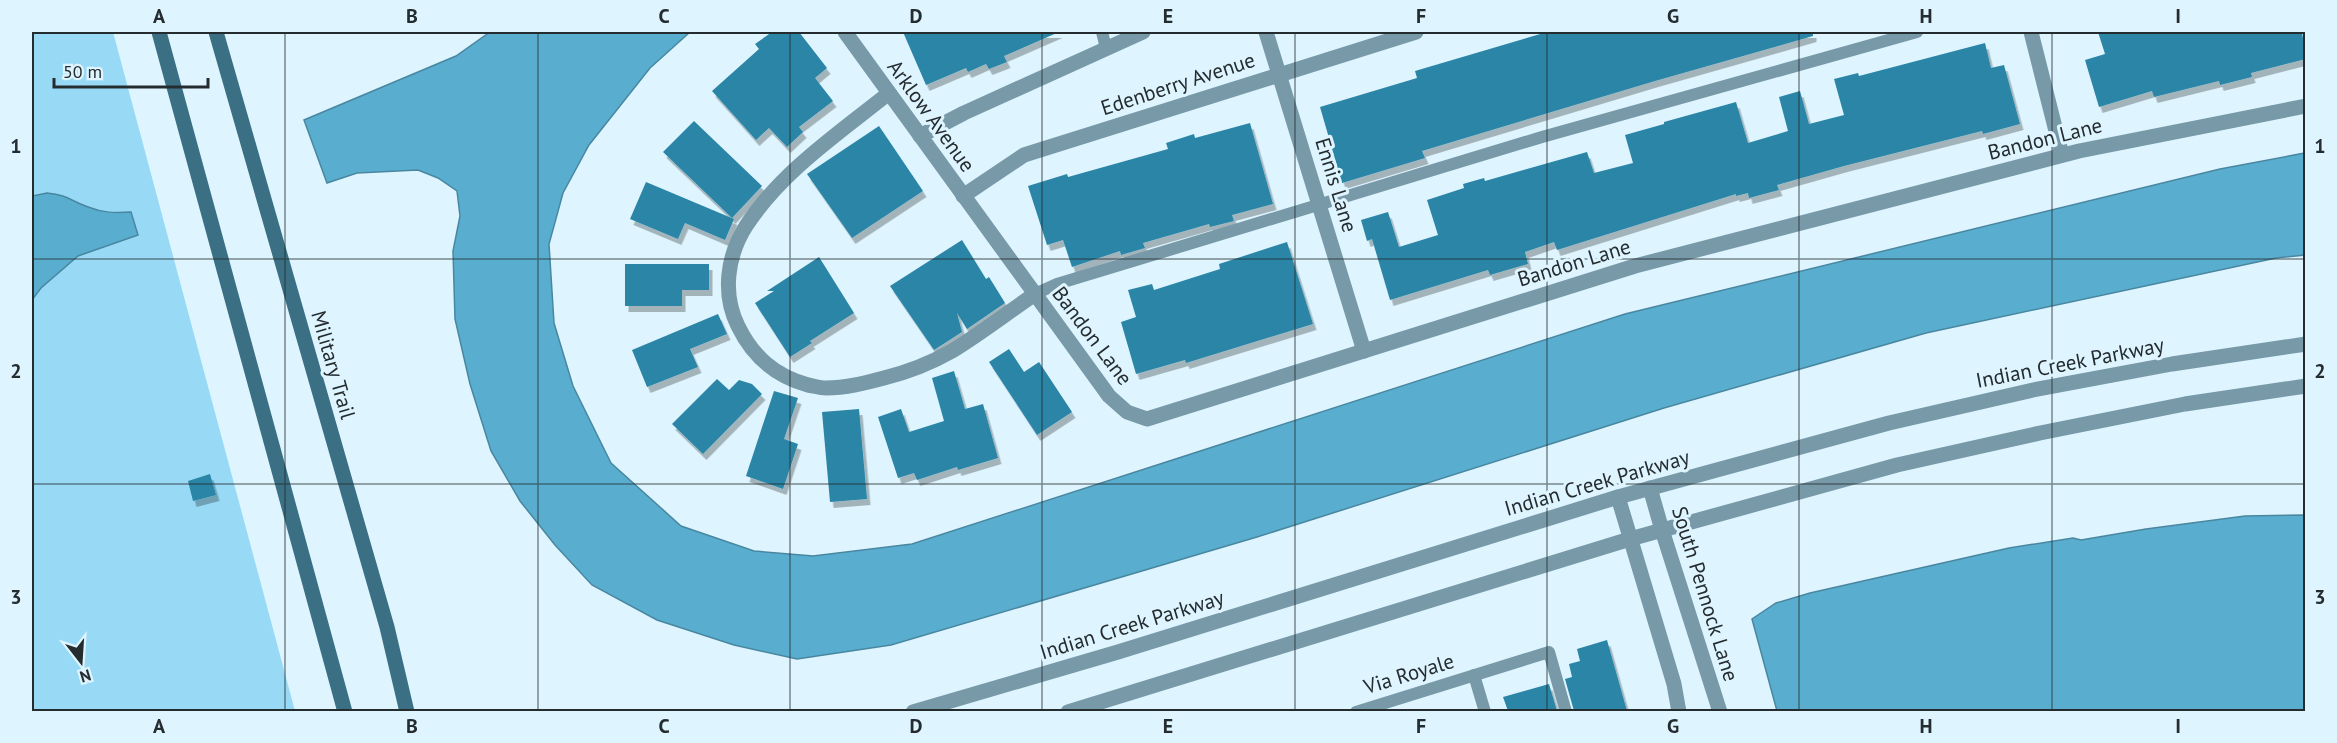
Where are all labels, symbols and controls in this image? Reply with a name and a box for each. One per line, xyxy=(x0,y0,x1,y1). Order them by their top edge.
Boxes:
text: A xyxy=(153,3,166,29)
text: B xyxy=(406,3,418,29)
text: C xyxy=(658,3,670,29)
text: D xyxy=(910,3,923,29)
text: E xyxy=(1163,3,1173,29)
text: F xyxy=(1416,3,1426,29)
text: G xyxy=(1667,3,1679,29)
text: H xyxy=(1919,3,1933,29)
text: I xyxy=(2175,3,2181,29)
street label: Edenberry Avenue xyxy=(1097,46,1258,121)
scale bar xyxy=(54,51,208,89)
street label: Arklow Avenue xyxy=(882,54,981,177)
text: 50 m xyxy=(63,60,102,83)
street label: Bandon Lane xyxy=(1985,111,2105,166)
text: 1 xyxy=(10,133,22,159)
text: 1 xyxy=(2314,133,2326,159)
street label: Ennis Lane xyxy=(1309,134,1364,235)
street label: Bandon Lane xyxy=(1514,233,1634,293)
street label: Bandon Lane xyxy=(1046,281,1138,390)
street label: Military Trail xyxy=(305,308,362,422)
street label: Indian Creek Parkway xyxy=(1973,331,2167,394)
text: 2 xyxy=(10,358,22,384)
text: 2 xyxy=(2314,358,2326,384)
street label: Indian Creek Parkway xyxy=(1501,443,1693,522)
street label: South Pennock Lane xyxy=(1666,503,1745,685)
text: 3 xyxy=(10,584,22,610)
street label: Indian Creek Parkway xyxy=(1036,584,1227,665)
text: 3 xyxy=(2314,584,2326,610)
north arrow xyxy=(51,632,111,692)
street label: Via Royale xyxy=(1359,647,1457,700)
text: N xyxy=(77,665,93,687)
text: A xyxy=(153,713,166,739)
text: B xyxy=(406,713,418,739)
text: C xyxy=(658,713,670,739)
text: D xyxy=(910,713,923,739)
text: E xyxy=(1163,713,1173,739)
text: F xyxy=(1416,713,1426,739)
text: G xyxy=(1667,713,1679,739)
text: H xyxy=(1919,713,1933,739)
text: I xyxy=(2175,713,2181,739)

